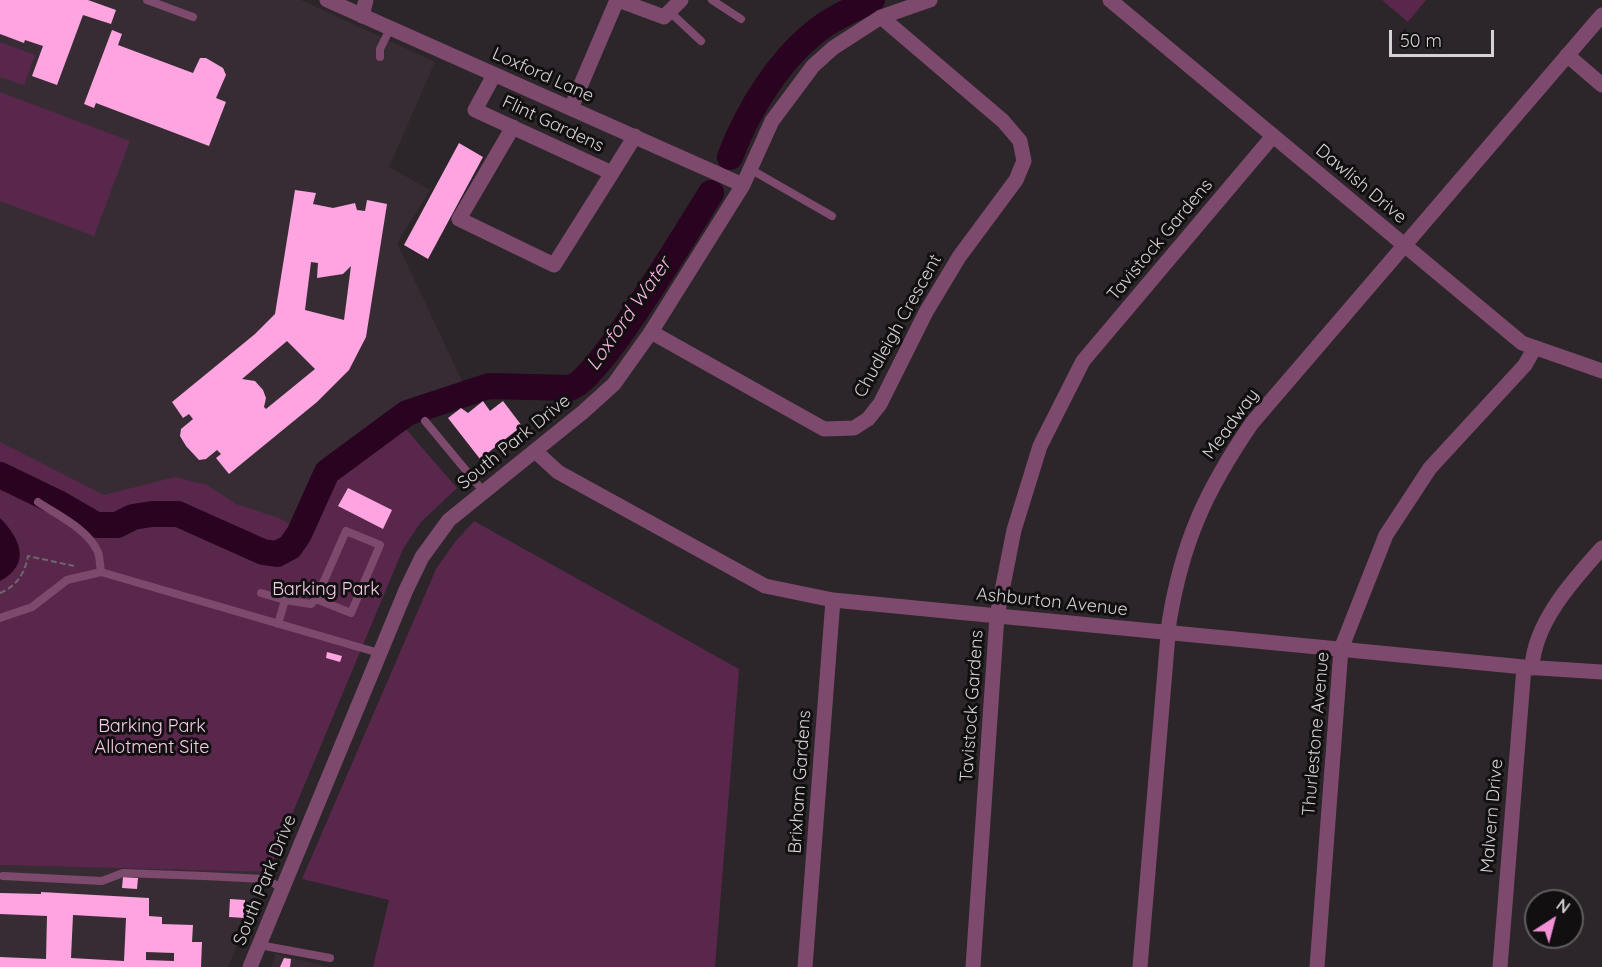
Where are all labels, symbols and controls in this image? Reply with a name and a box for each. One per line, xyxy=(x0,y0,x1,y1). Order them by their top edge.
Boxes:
scale bar xyxy=(1392,18,1497,56)
text: 50 m xyxy=(1400,29,1442,52)
street label: Loxford Lane xyxy=(489,43,597,107)
street label: Flint Gardens xyxy=(499,91,607,157)
street label: Dawlish Drive xyxy=(1311,140,1411,228)
street label: Tavistock Gardens xyxy=(1103,175,1217,305)
street label: Chudleigh Crescent xyxy=(850,251,946,401)
water label: Loxford Water xyxy=(581,253,677,375)
street label: Meadway xyxy=(1198,385,1264,463)
street label: South Park Drive xyxy=(453,390,575,494)
park label: Barking Park xyxy=(272,579,380,601)
street label: Ashburton Avenue xyxy=(975,583,1129,621)
street label: Tavistock Gardens xyxy=(956,629,988,783)
street label: Thurlestone Avenue xyxy=(1298,651,1334,817)
street label: Brixham Gardens xyxy=(784,710,816,854)
park label: Barking Park Allotment Site xyxy=(95,716,209,758)
street label: Malvern Drive xyxy=(1476,758,1508,874)
street label: South Park Drive xyxy=(229,812,301,948)
north arrow xyxy=(1524,889,1584,949)
text: N xyxy=(1553,895,1574,918)

